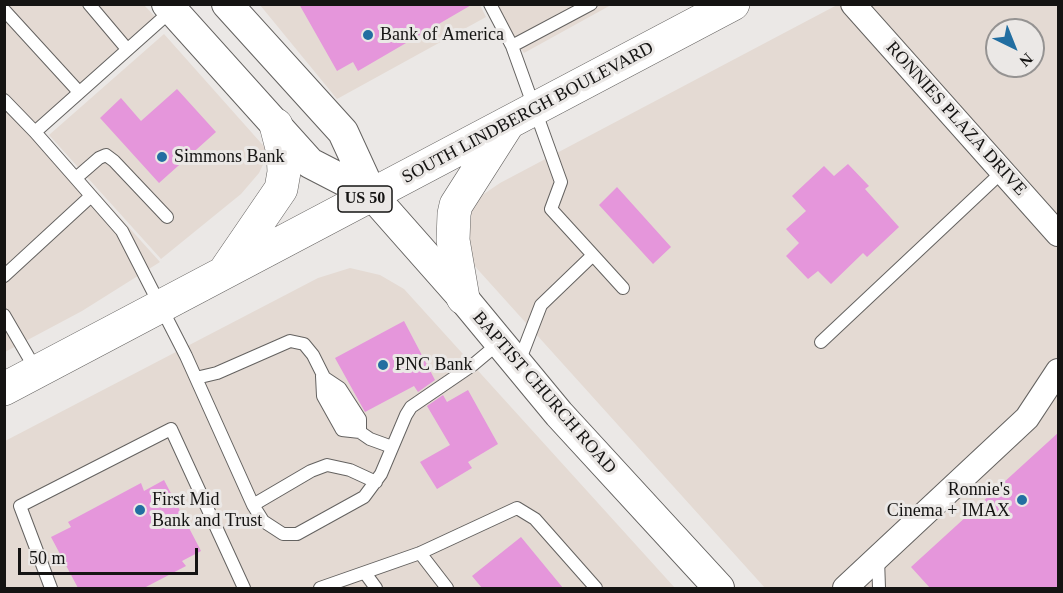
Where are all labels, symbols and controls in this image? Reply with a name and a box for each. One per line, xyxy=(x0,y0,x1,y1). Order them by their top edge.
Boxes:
north arrow xyxy=(985,18,1045,78)
place label: Bank of America xyxy=(380,24,504,46)
marker: Bank of America xyxy=(361,28,375,42)
street label: SOUTH LINDBERGH BOULEVARD xyxy=(399,37,657,189)
street label: RONNIES PLAZA DRIVE xyxy=(881,37,1031,201)
place label: Simmons Bank xyxy=(174,146,285,168)
marker: Simmons Bank xyxy=(155,150,169,164)
road number: US 50 xyxy=(338,186,392,212)
street label: BAPTIST CHURCH ROAD xyxy=(468,307,620,479)
place label: PNC Bank xyxy=(395,354,473,376)
marker: PNC Bank xyxy=(376,358,390,372)
place label: Ronnie's Cinema + IMAX xyxy=(887,479,1010,522)
place label: First Mid Bank and Trust xyxy=(152,489,262,532)
marker: Ronnie's Cinema + IMAX xyxy=(1015,493,1029,507)
marker: First Mid Bank and Trust xyxy=(133,503,147,517)
scale bar xyxy=(21,536,201,574)
text: 50 m xyxy=(29,548,66,568)

